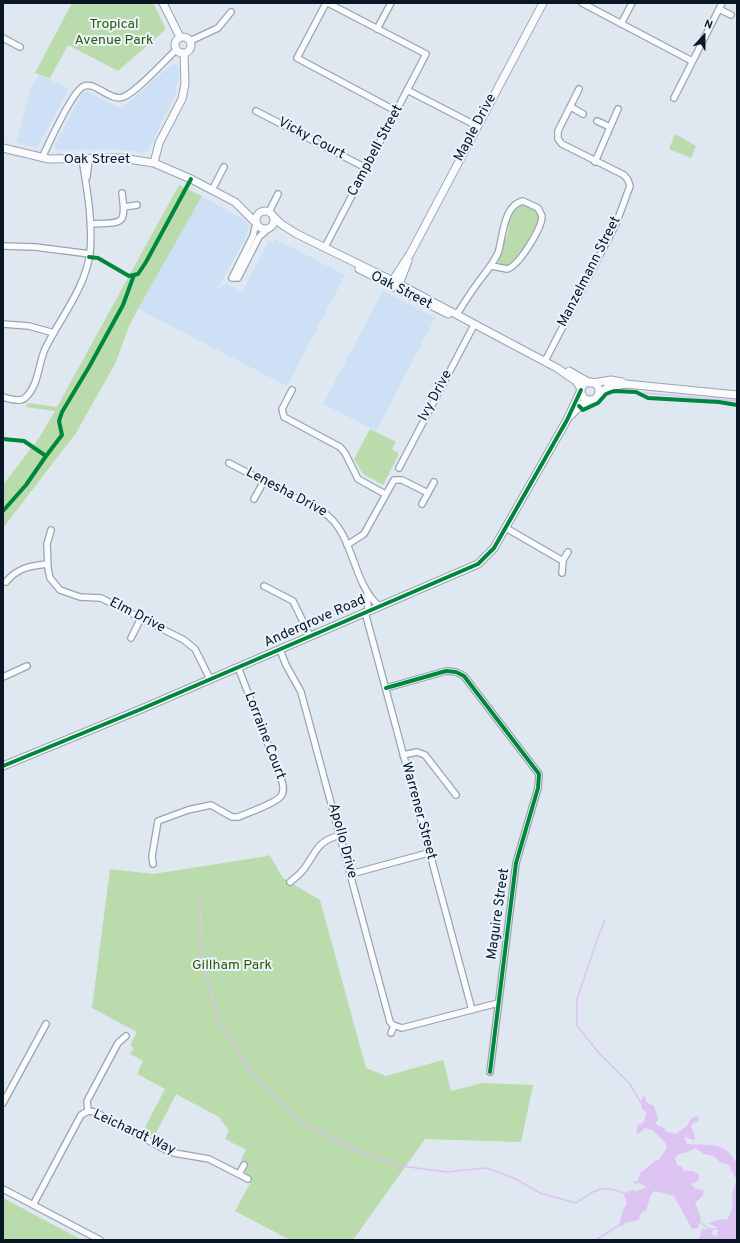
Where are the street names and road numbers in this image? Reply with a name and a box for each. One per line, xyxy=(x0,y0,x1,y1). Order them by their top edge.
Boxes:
street label: Maple Drive xyxy=(451,91,501,165)
street label: Campbell Street xyxy=(345,102,407,200)
street label: Vicky Court xyxy=(275,114,347,164)
street label: Oak Street xyxy=(64,152,130,168)
street label: Manzelmann Street xyxy=(555,214,625,330)
street label: Oak Street xyxy=(368,268,434,314)
street label: Ivy Drive xyxy=(416,368,456,424)
street label: Lenesha Drive xyxy=(243,465,329,521)
street label: Andergrove Road xyxy=(262,592,368,652)
street label: Elm Drive xyxy=(106,595,168,637)
street label: Lorraine Court xyxy=(240,690,288,782)
street label: Warrener Street xyxy=(397,760,439,862)
street label: Apollo Drive xyxy=(324,802,360,880)
street label: Maguire Street xyxy=(484,867,514,961)
street label: Leichardt Way xyxy=(90,1107,178,1159)

